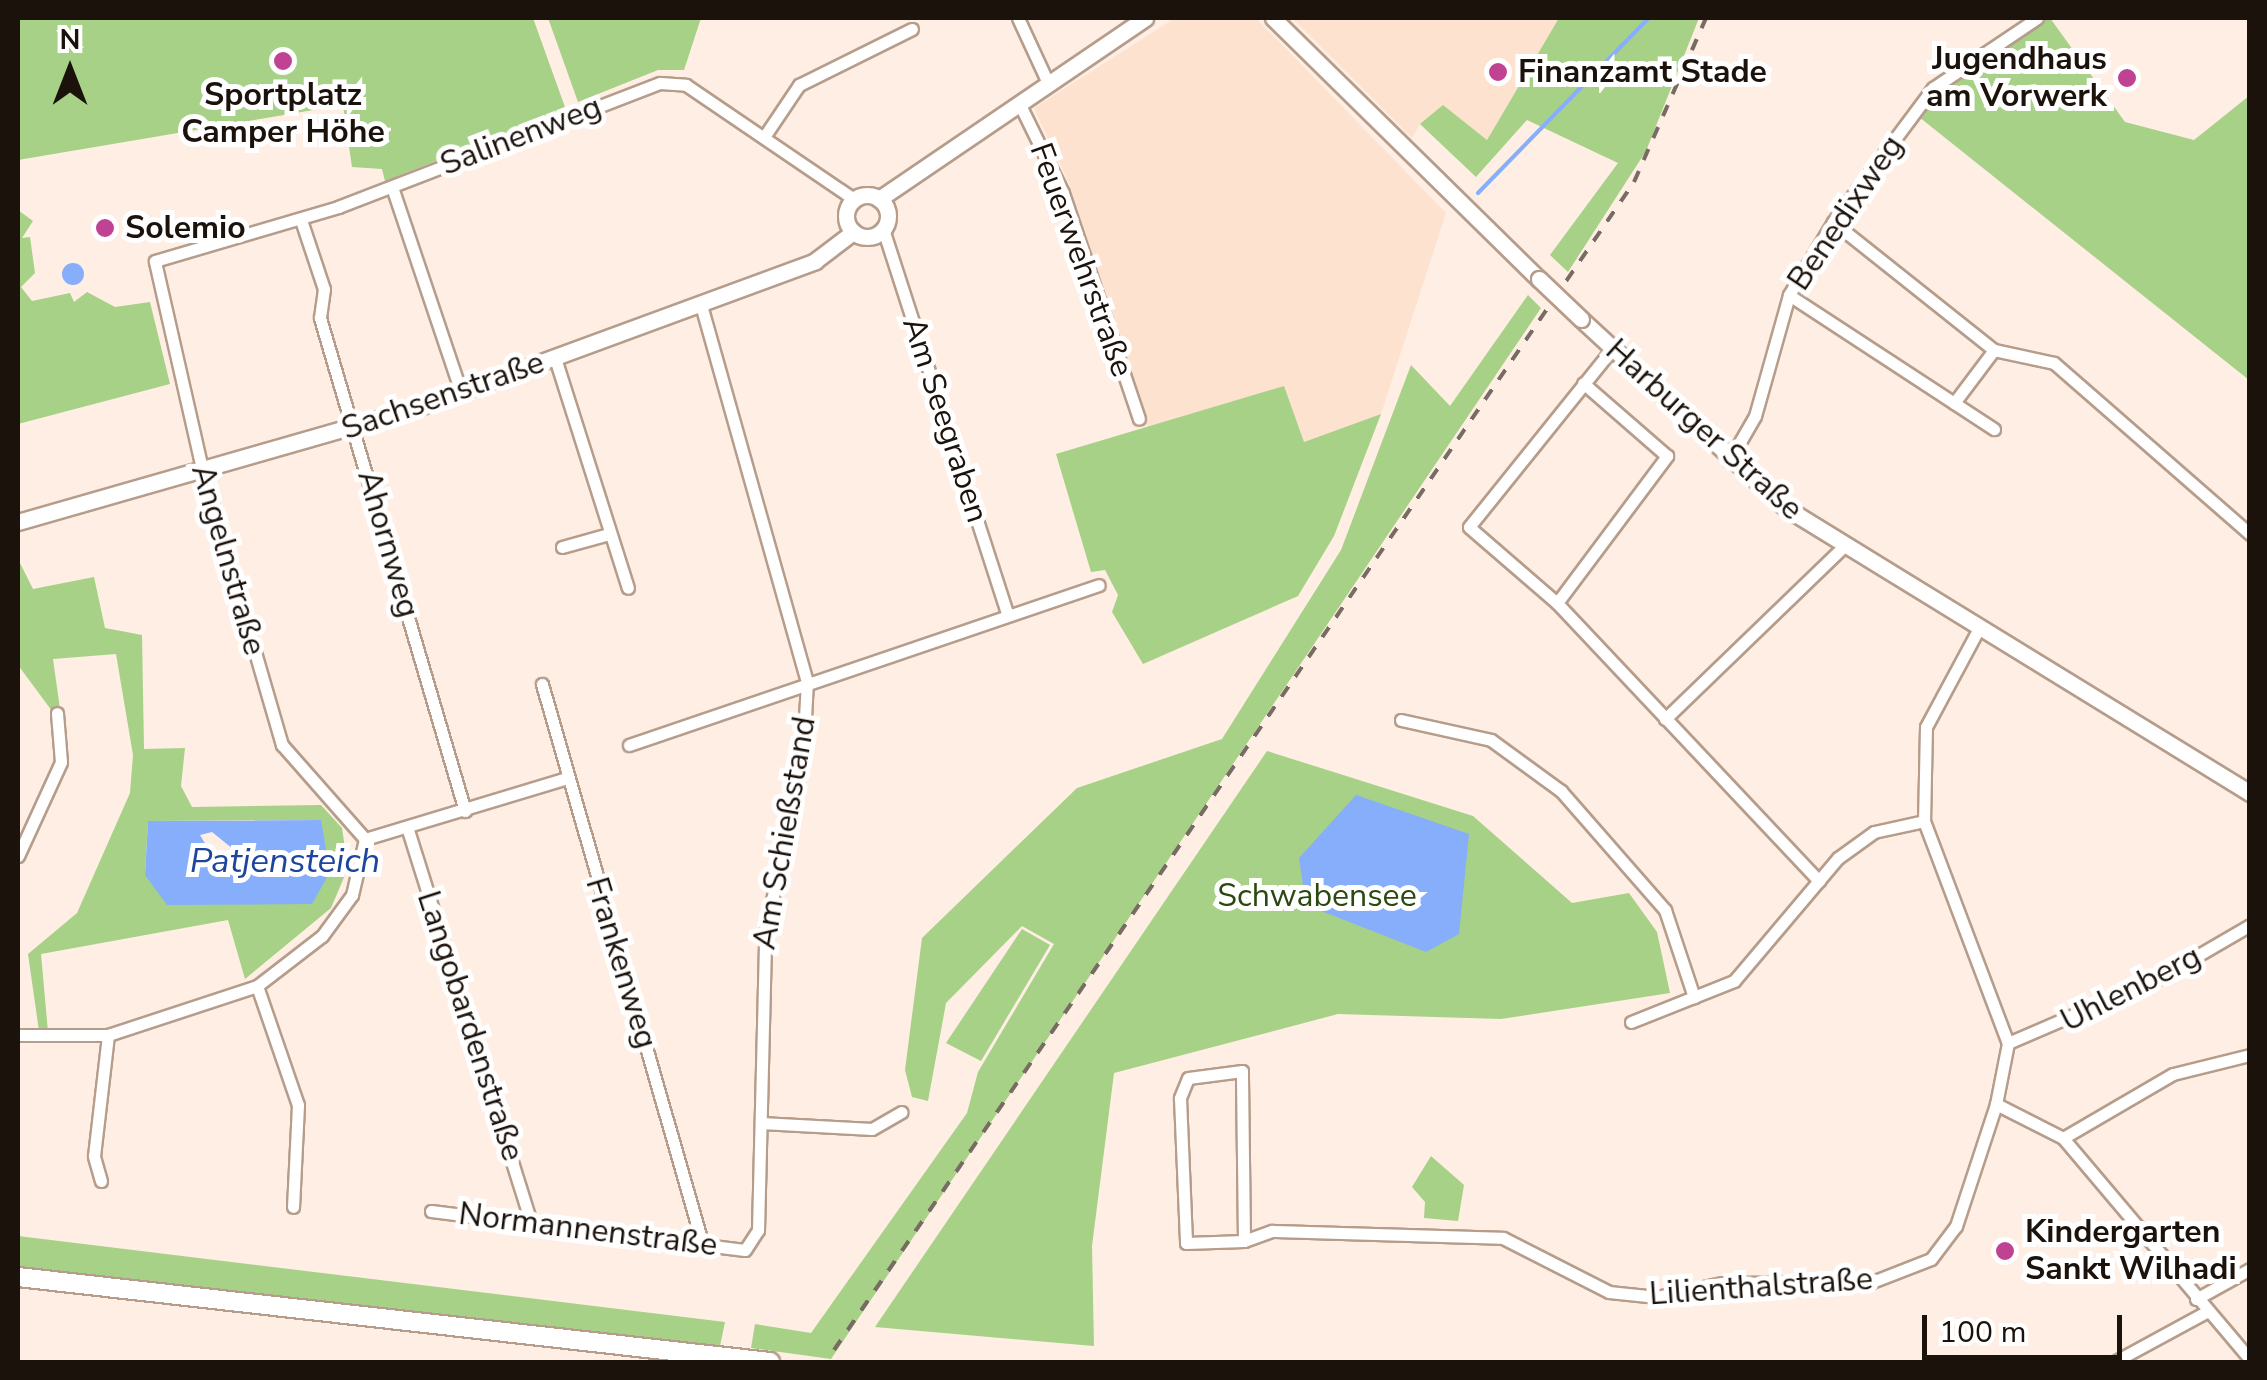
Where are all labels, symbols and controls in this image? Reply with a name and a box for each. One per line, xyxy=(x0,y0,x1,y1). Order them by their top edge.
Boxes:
north arrow xyxy=(20,20,120,120)
text: N xyxy=(60,21,80,59)
place label: Jugendhaus am Vorwerk xyxy=(1926,41,2107,116)
marker: Sportplatz Camper Höhe xyxy=(272,50,294,72)
place label: Finanzamt Stade xyxy=(1518,53,1767,91)
marker: Finanzamt Stade xyxy=(1487,61,1509,83)
marker: Jugendhaus am Vorwerk xyxy=(2116,67,2138,89)
place label: Sportplatz Camper Höhe xyxy=(181,77,385,152)
street label: Salinenweg xyxy=(435,88,607,184)
street label: Benedixweg xyxy=(1780,128,1912,298)
street label: Feuerwehrstraße xyxy=(1021,138,1141,382)
place label: Solemio xyxy=(125,209,246,247)
marker: Solemio xyxy=(94,217,116,239)
street label: Am Seegraben xyxy=(894,313,996,527)
street label: Harburger Straße xyxy=(1598,331,1810,529)
street label: Sachsenstraße xyxy=(337,343,549,449)
street label: Angelnstraße xyxy=(182,460,274,660)
street label: Ahornweg xyxy=(349,466,427,622)
street label: Am Schießstand xyxy=(746,714,824,952)
water label: Patjensteich xyxy=(190,840,380,882)
street label: Frankenweg xyxy=(577,873,665,1053)
park label: Schwabensee xyxy=(1217,877,1417,915)
street label: Langobardenstraße xyxy=(408,886,532,1166)
street label: Uhlenberg xyxy=(2055,937,2207,1041)
street label: Normannenstraße xyxy=(457,1195,719,1265)
place label: Kindergarten Sankt Wilhadi xyxy=(2025,1214,2237,1289)
marker: Kindergarten Sankt Wilhadi xyxy=(1994,1240,2016,1262)
street label: Lilienthalstraße xyxy=(1648,1260,1874,1314)
scale bar xyxy=(1927,1295,2127,1357)
text: 100 m xyxy=(1939,1312,2026,1353)

